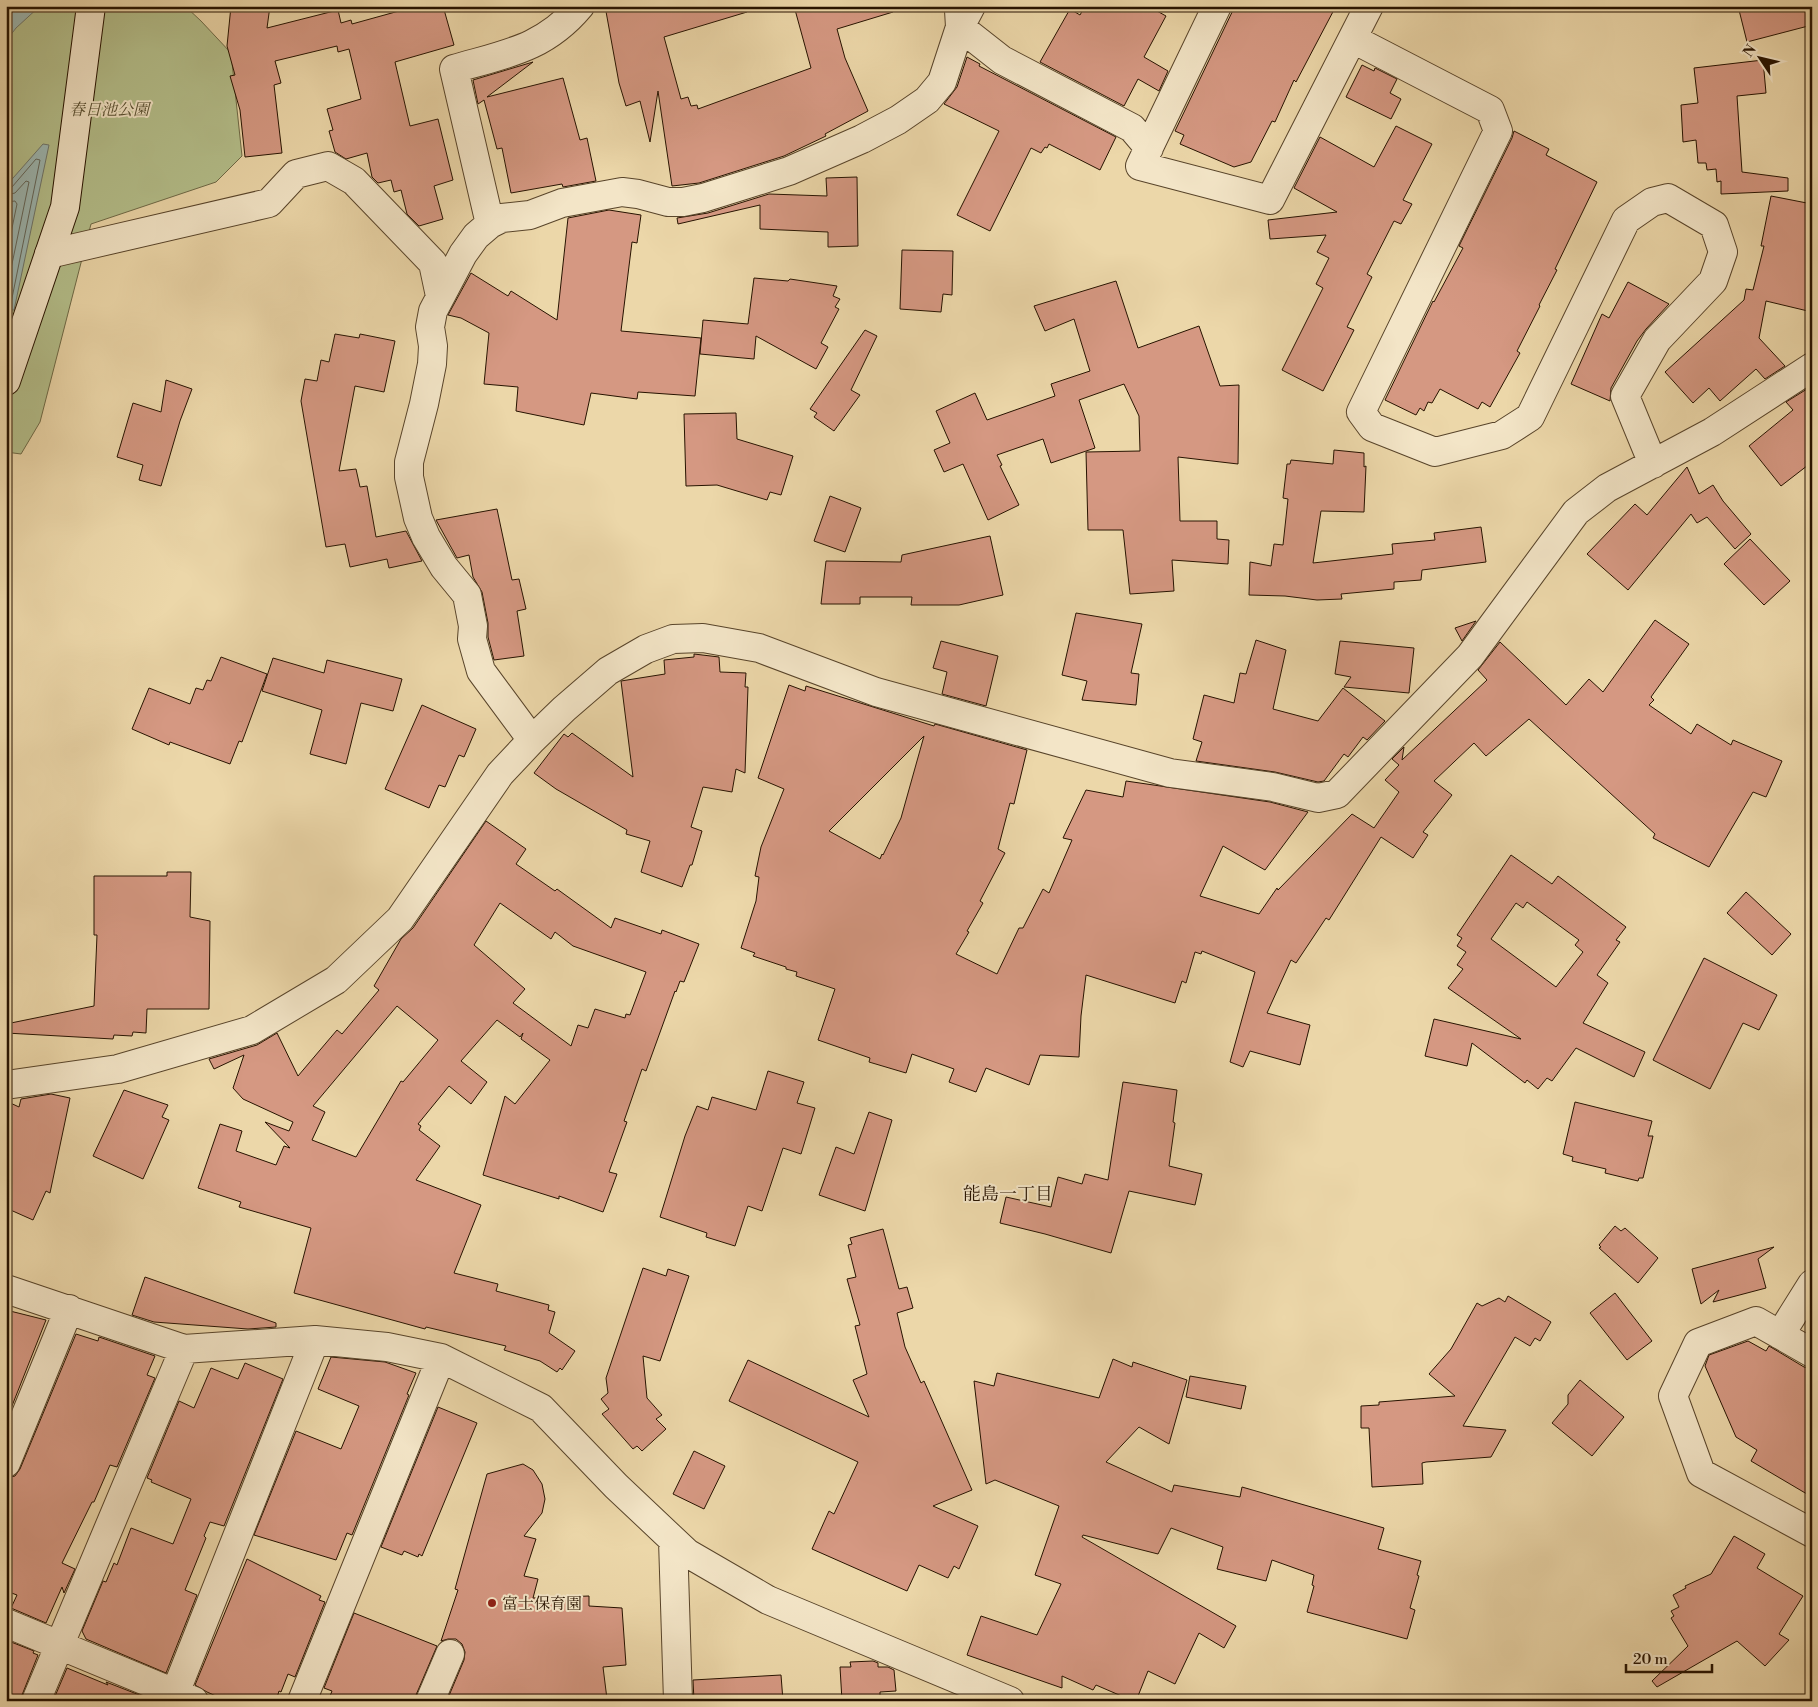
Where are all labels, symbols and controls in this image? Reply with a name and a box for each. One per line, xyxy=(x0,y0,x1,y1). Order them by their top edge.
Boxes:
north arrow xyxy=(1736,32,1786,82)
text: N xyxy=(1740,41,1761,61)
park label: 春日池公園 xyxy=(69,100,152,120)
district label: 能島一丁目 xyxy=(963,1183,1053,1206)
place label: 富士保育園 xyxy=(502,1594,582,1614)
marker: 富士保育園 xyxy=(486,1597,498,1609)
scale bar xyxy=(1626,1642,1712,1674)
text: 20 m xyxy=(1633,1650,1668,1669)

